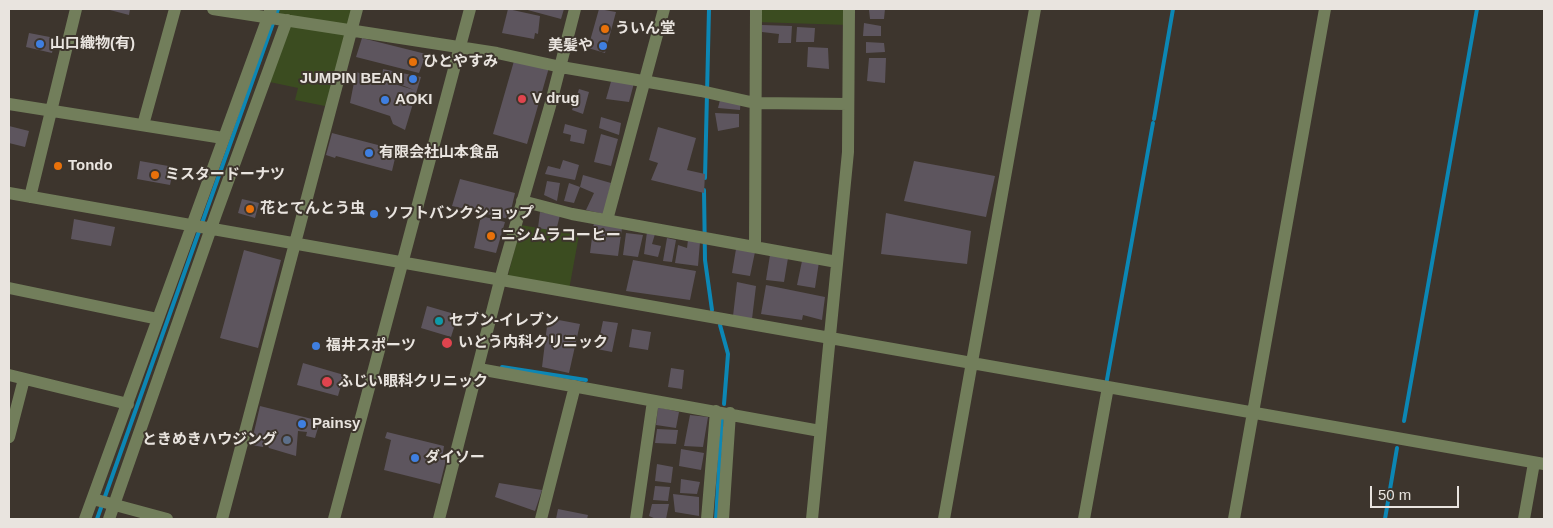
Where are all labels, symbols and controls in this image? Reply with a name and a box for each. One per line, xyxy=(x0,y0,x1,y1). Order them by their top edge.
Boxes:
place label: ういん堂 xyxy=(615,20,675,38)
marker: ういん堂 xyxy=(599,23,611,35)
place label: 山口織物(有) xyxy=(50,35,135,53)
place label: 美髪や xyxy=(548,37,593,55)
marker: 山口織物(有) xyxy=(34,38,46,50)
marker: 美髪や xyxy=(597,40,609,52)
place label: ひとやすみ xyxy=(423,53,498,71)
marker: ひとやすみ xyxy=(407,56,419,68)
place label: JUMPIN BEAN xyxy=(300,70,403,88)
marker: JUMPIN BEAN xyxy=(407,73,419,85)
place label: V drug xyxy=(532,90,579,108)
place label: AOKI xyxy=(395,91,432,109)
marker: V drug xyxy=(516,93,528,105)
marker: AOKI xyxy=(379,94,391,106)
place label: 有限会社山本食品 xyxy=(379,144,499,162)
marker: 有限会社山本食品 xyxy=(363,147,375,159)
place label: Tondo xyxy=(68,157,113,175)
marker: Tondo xyxy=(52,160,64,172)
place label: ミスタードーナツ xyxy=(165,166,285,184)
marker: ミスタードーナツ xyxy=(149,169,161,181)
place label: 花とてんとう虫 xyxy=(260,200,365,218)
marker: 花とてんとう虫 xyxy=(244,203,256,215)
place label: ソフトバンクショップ xyxy=(384,205,534,223)
marker: ソフトバンクショップ xyxy=(368,208,380,220)
place label: ニシムラコーヒー xyxy=(501,227,621,245)
marker: ニシムラコーヒー xyxy=(485,230,497,242)
place label: セブン-イレブン xyxy=(449,312,559,330)
marker: セブン-イレブン xyxy=(433,315,445,327)
place label: いとう内科クリニック xyxy=(458,334,608,352)
marker: いとう内科クリニック xyxy=(440,336,454,350)
place label: 福井スポーツ xyxy=(326,337,416,355)
marker: 福井スポーツ xyxy=(310,340,322,352)
place label: ふじい眼科クリニック xyxy=(338,373,488,391)
marker: ふじい眼科クリニック xyxy=(320,375,334,389)
place label: Painsy xyxy=(312,415,360,433)
marker: Painsy xyxy=(296,418,308,430)
place label: ときめきハウジング xyxy=(142,431,277,449)
marker: ときめきハウジング xyxy=(281,434,293,446)
place label: ダイソー xyxy=(425,449,485,467)
marker: ダイソー xyxy=(409,452,421,464)
scale bar xyxy=(1373,476,1462,508)
text: 50 m xyxy=(1378,486,1411,503)

